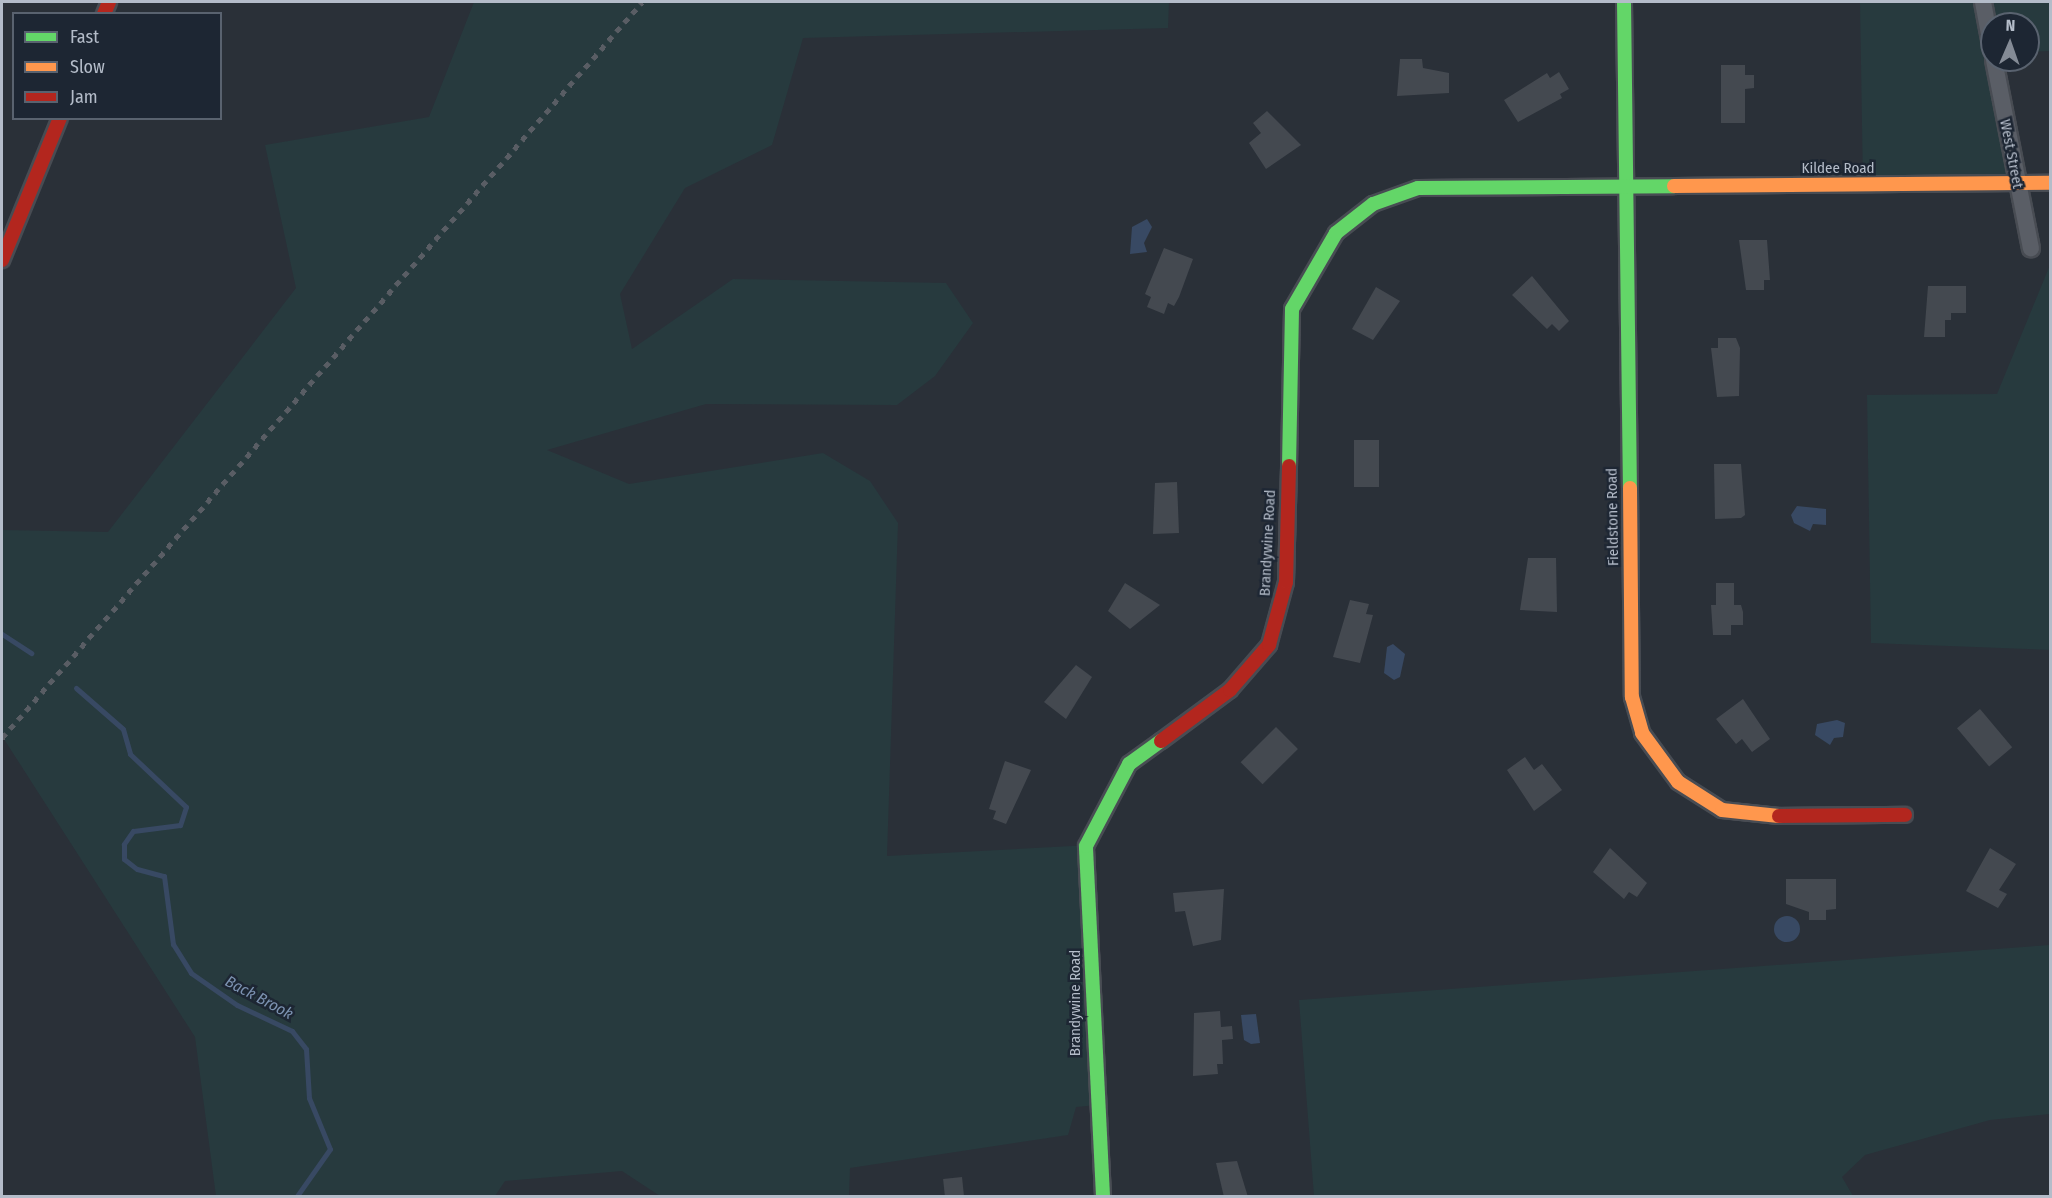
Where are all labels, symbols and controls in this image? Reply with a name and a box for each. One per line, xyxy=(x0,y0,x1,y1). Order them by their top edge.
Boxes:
legend xyxy=(12,12,222,120)
north arrow xyxy=(1980,12,2040,72)
text: N xyxy=(2005,16,2016,35)
text: Fast xyxy=(70,26,99,48)
text: Slow xyxy=(70,56,105,78)
text: Jam xyxy=(70,86,98,108)
street label: West Street xyxy=(1995,118,2027,190)
street label: Kildee Road xyxy=(1801,160,1875,178)
street label: Fieldstone Road xyxy=(1603,468,1623,566)
street label: Brandywine Road xyxy=(1256,489,1280,597)
street label: Brandywine Road xyxy=(1067,950,1085,1056)
water label: Back Brook xyxy=(222,972,296,1024)

